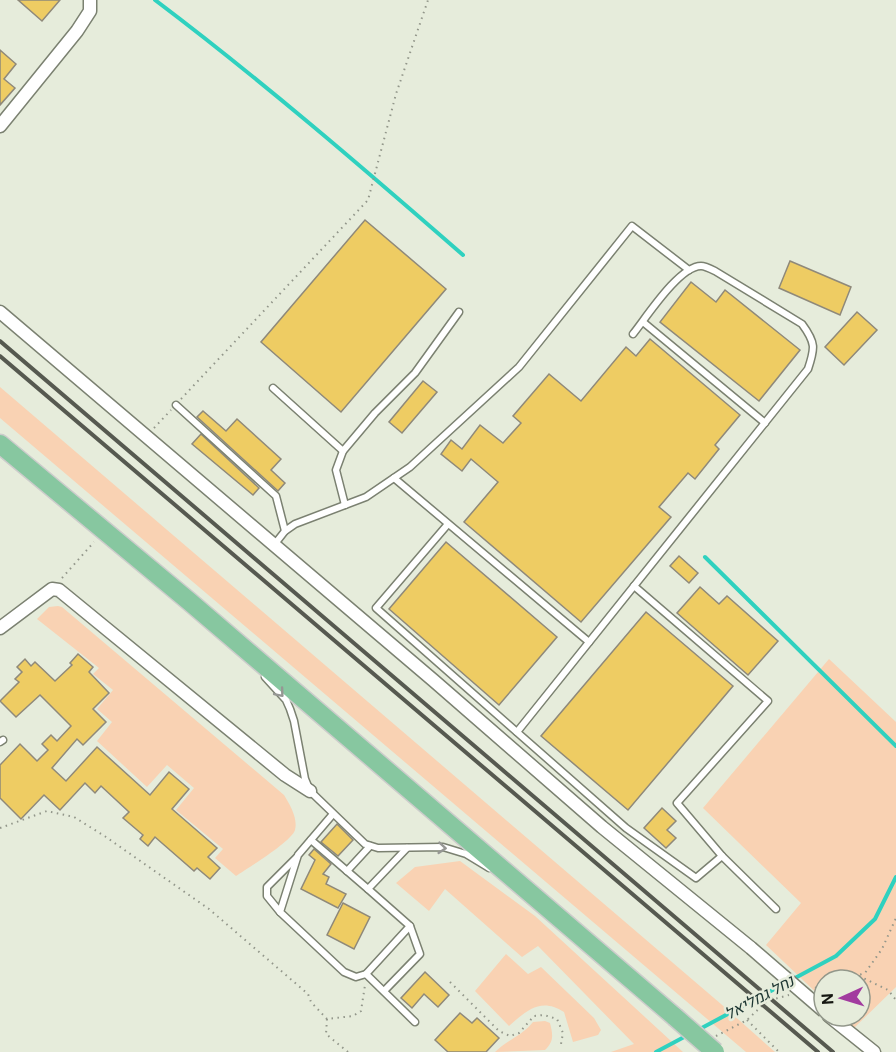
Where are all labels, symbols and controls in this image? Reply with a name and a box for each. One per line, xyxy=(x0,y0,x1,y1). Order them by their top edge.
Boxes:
one-way arrow xyxy=(272,686,283,697)
one-way arrow xyxy=(438,841,447,854)
north arrow xyxy=(812,968,872,1028)
water label: נחל גמליאל xyxy=(721,971,798,1024)
text: N xyxy=(818,993,837,1005)

